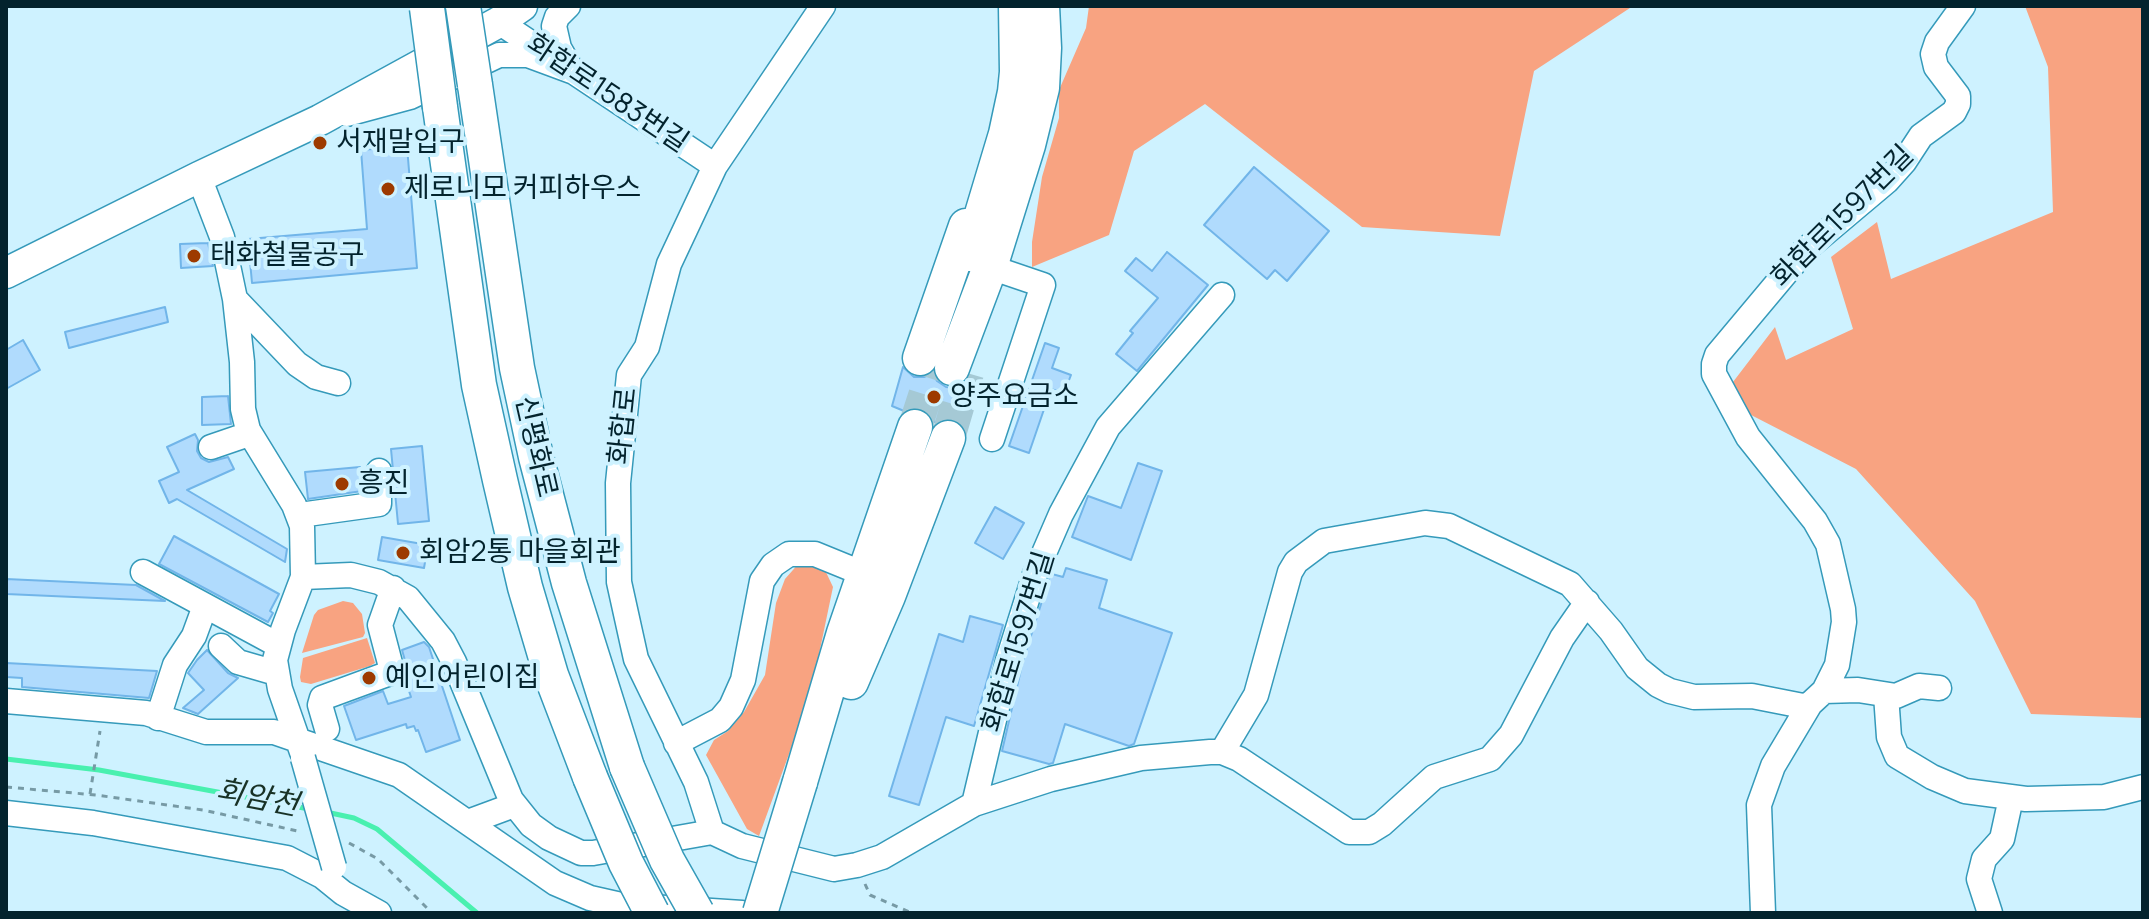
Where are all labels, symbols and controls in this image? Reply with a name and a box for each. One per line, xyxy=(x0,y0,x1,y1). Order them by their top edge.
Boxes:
street label: 화합로1583번길 xyxy=(520,28,694,160)
place label: 서재말입구 xyxy=(336,126,465,160)
marker: 서재말입구 xyxy=(311,134,329,152)
street label: 화합로1597번길 xyxy=(1765,139,1921,295)
place label: 제로니모 커피하우스 xyxy=(404,172,641,206)
marker: 제로니모 커피하우스 xyxy=(379,180,397,198)
place label: 태화철물공구 xyxy=(210,239,365,273)
marker: 태화철물공구 xyxy=(185,247,203,265)
place label: 양주요금소 xyxy=(950,380,1079,414)
street label: 화합로 xyxy=(603,386,645,466)
marker: 양주요금소 xyxy=(925,388,943,406)
street label: 신평화로 xyxy=(507,393,563,501)
place label: 흥진 xyxy=(358,467,410,501)
marker: 흥진 xyxy=(333,475,351,493)
place label: 회암2통 마을회관 xyxy=(419,536,621,570)
marker: 회암2통 마을회관 xyxy=(394,544,412,562)
street label: 화합로1597번길 xyxy=(976,548,1062,736)
place label: 예인어린이집 xyxy=(385,661,540,695)
marker: 예인어린이집 xyxy=(360,669,378,687)
water label: 회암천 xyxy=(213,773,301,825)

